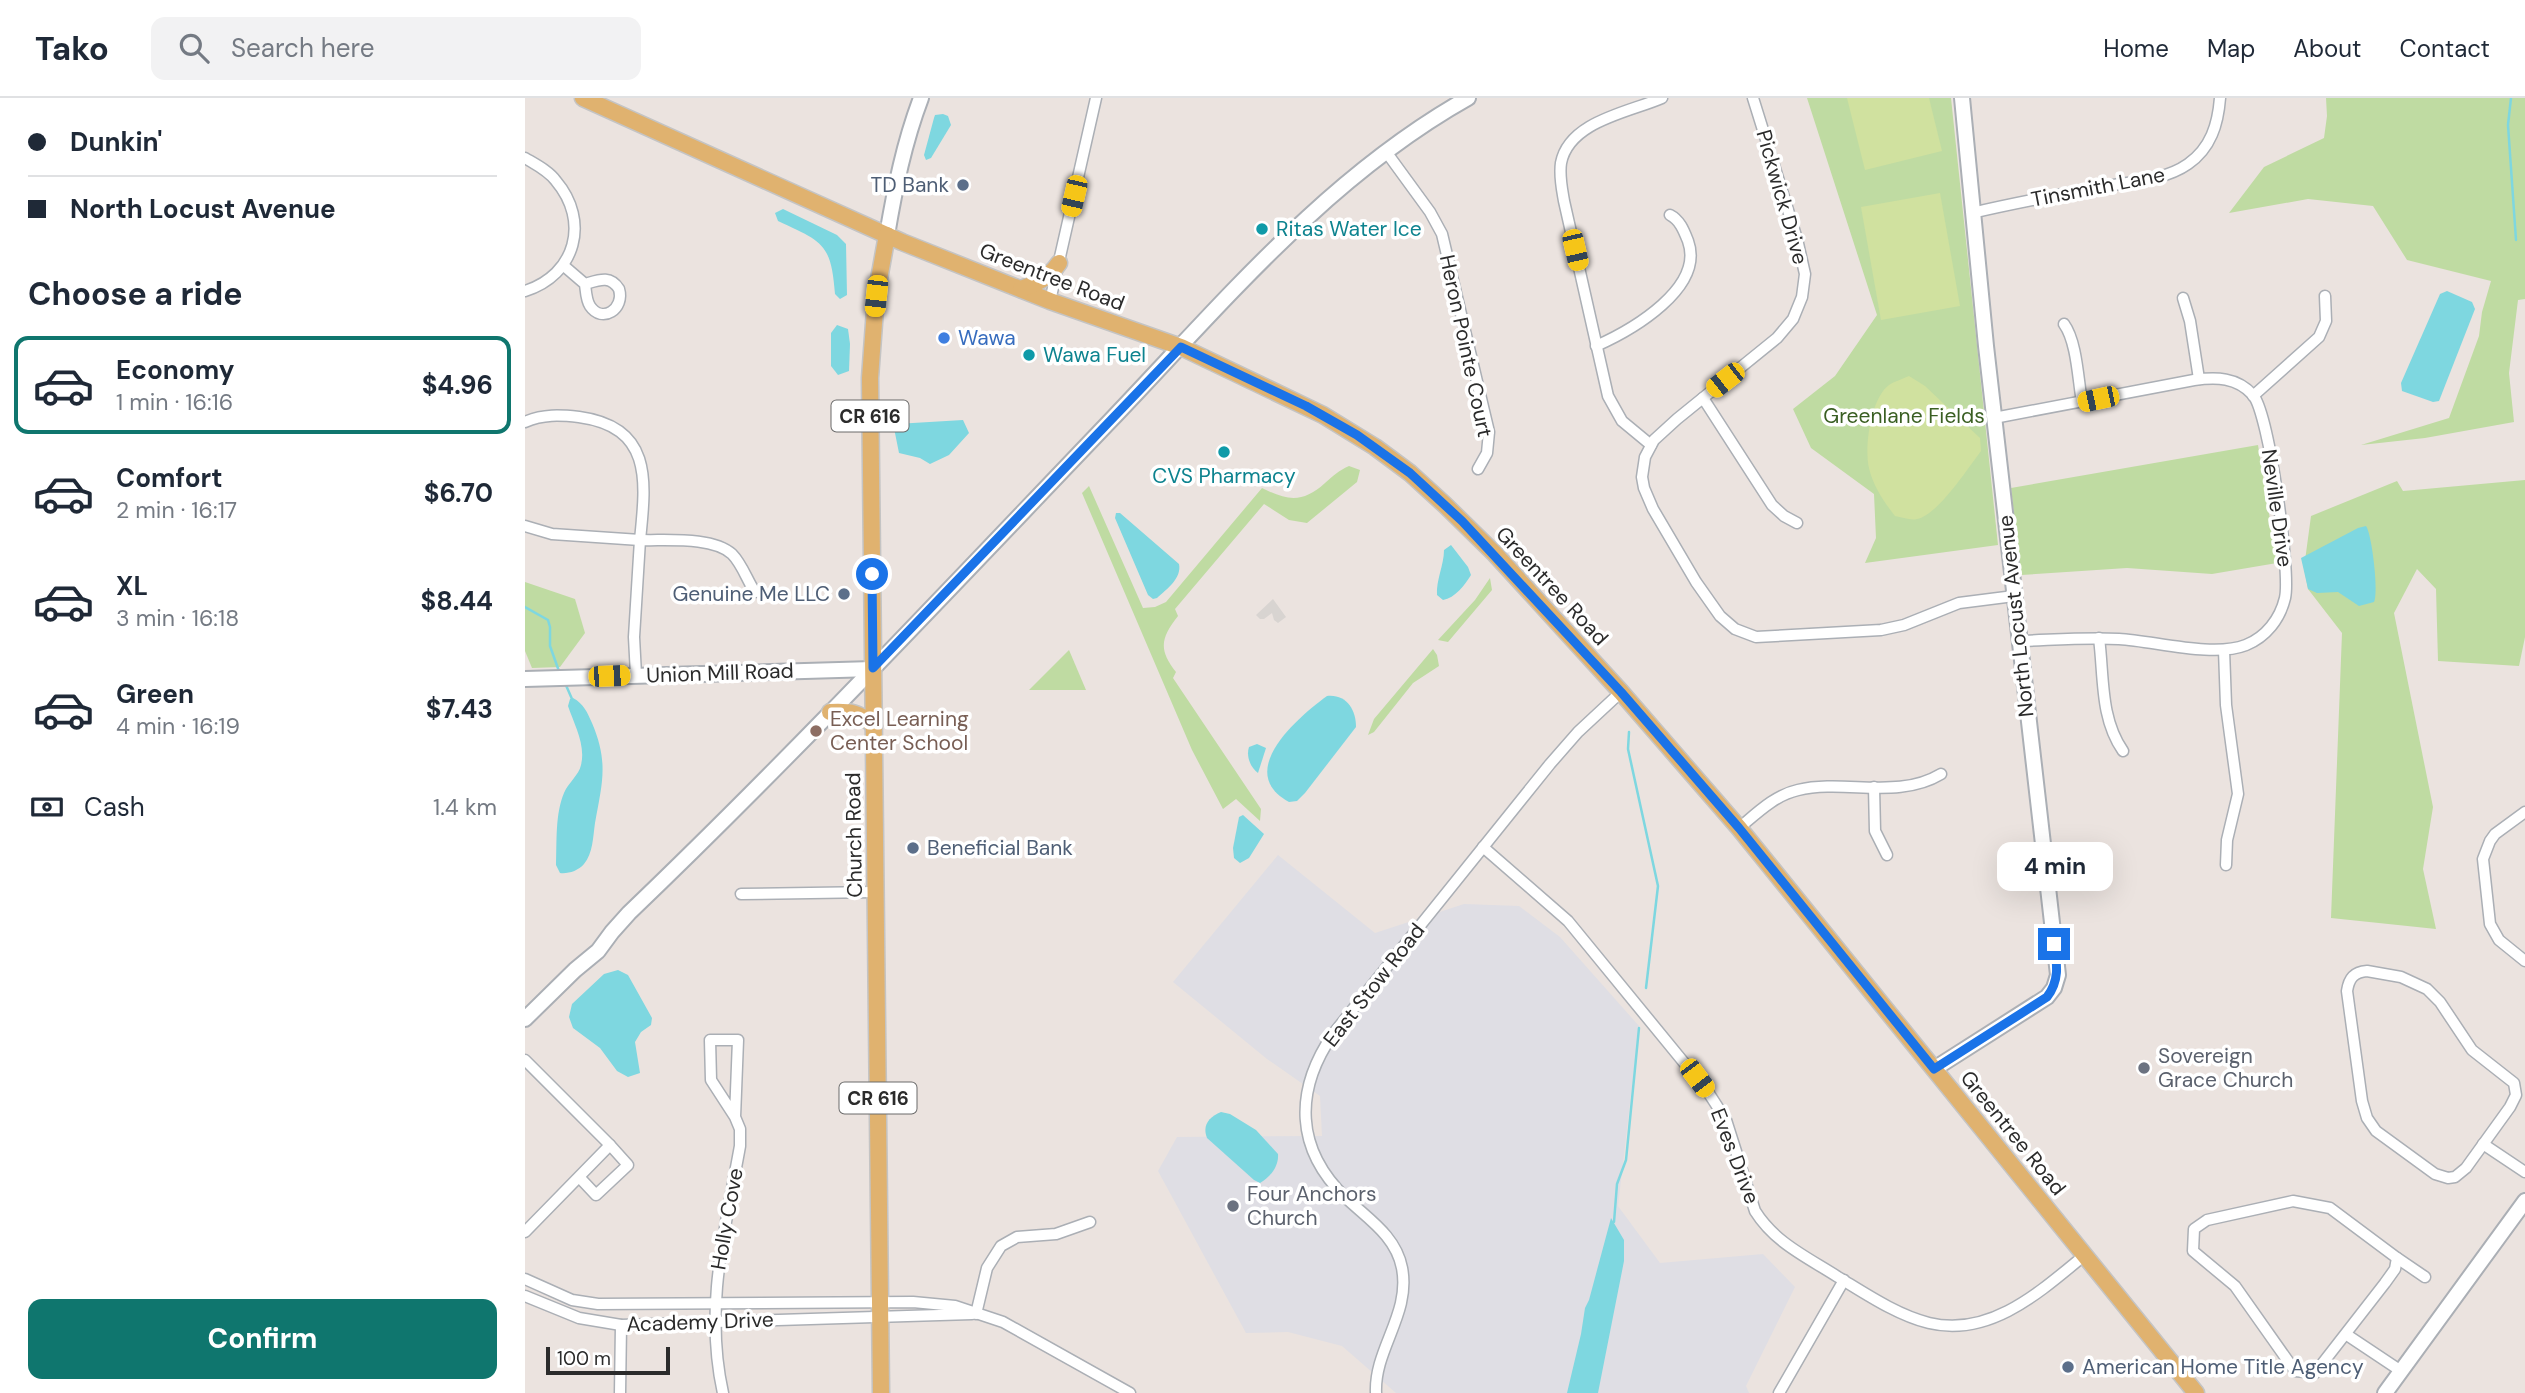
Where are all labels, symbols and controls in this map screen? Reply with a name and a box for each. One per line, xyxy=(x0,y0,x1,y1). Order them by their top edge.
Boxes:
search box xyxy=(151,17,641,80)
text: Tako xyxy=(35,27,109,70)
icon: search xyxy=(175,29,213,67)
text: Search here xyxy=(231,31,374,65)
text: Home xyxy=(2103,33,2169,64)
text: Map xyxy=(2207,33,2255,64)
text: About xyxy=(2293,33,2362,64)
text: Contact xyxy=(2400,33,2490,64)
text: Dunkin' xyxy=(70,125,162,159)
street label: Pickwick Drive xyxy=(1749,126,1815,268)
street label: Tinsmith Lane xyxy=(2029,160,2167,214)
place label: TD Bank xyxy=(870,171,949,199)
car xyxy=(1060,173,1089,219)
marker: TD Bank xyxy=(955,177,971,193)
text: North Locust Avenue xyxy=(70,192,336,226)
place label: Ritas Water Ice xyxy=(1276,215,1422,243)
marker: Ritas Water Ice xyxy=(1254,221,1270,237)
car xyxy=(1561,227,1590,273)
street label: Greentree Road xyxy=(975,236,1129,318)
street label: Heron Pointe Court xyxy=(1433,252,1499,440)
text: Choose a ride xyxy=(28,273,243,315)
car xyxy=(864,274,889,318)
place label: Wawa xyxy=(958,324,1016,352)
marker: Wawa xyxy=(936,330,952,346)
place label: Wawa Fuel xyxy=(1043,341,1146,369)
marker: Wawa Fuel xyxy=(1021,347,1037,363)
text: Economy xyxy=(116,353,234,387)
icon: car xyxy=(32,354,95,417)
car xyxy=(1702,359,1749,401)
text: $4.96 xyxy=(422,368,493,402)
car xyxy=(2076,384,2121,414)
text: 1 min · 16:16 xyxy=(116,387,233,417)
road number: CR 616 xyxy=(831,400,909,432)
park label: Greenlane Fields xyxy=(1823,402,1985,430)
marker: CVS Pharmacy xyxy=(1216,444,1232,460)
street label: Neville Drive xyxy=(2255,447,2299,569)
text: Comfort xyxy=(116,461,222,495)
icon: car xyxy=(32,462,95,525)
place label: CVS Pharmacy xyxy=(1152,462,1296,490)
text: $6.70 xyxy=(424,476,493,510)
text: 2 min · 16:17 xyxy=(116,495,237,525)
street label: North Locust Avenue xyxy=(1991,514,2041,718)
street label: Greentree Road xyxy=(1490,520,1614,652)
route start xyxy=(856,558,888,590)
text: XL xyxy=(116,569,148,603)
icon: car xyxy=(32,570,95,633)
place label: Genuine Me LLC xyxy=(672,580,830,608)
text: $8.44 xyxy=(420,584,493,618)
marker: Genuine Me LLC xyxy=(836,586,852,602)
text: 3 min · 16:18 xyxy=(116,603,239,633)
street label: Union Mill Road xyxy=(646,656,794,690)
car xyxy=(588,665,631,687)
text: Green xyxy=(116,677,194,711)
icon: car xyxy=(32,678,95,741)
text: $7.43 xyxy=(426,692,493,726)
place label: Excel Learning Center School xyxy=(830,705,969,757)
text: 4 min · 16:19 xyxy=(116,711,240,741)
marker: Excel Learning Center School xyxy=(808,723,824,739)
street label: Church Road xyxy=(839,772,869,898)
icon: cash xyxy=(28,788,66,826)
text: Cash xyxy=(84,790,145,824)
text: 1.4 km xyxy=(433,792,497,822)
place label: Beneficial Bank xyxy=(927,834,1073,862)
marker: Beneficial Bank xyxy=(905,840,921,856)
callout: 4 min xyxy=(1996,842,2112,892)
text: 4 min xyxy=(2024,851,2086,881)
street label: East Stow Road xyxy=(1317,917,1431,1053)
route end xyxy=(2038,928,2070,960)
place label: Sovereign Grace Church xyxy=(2158,1042,2293,1094)
car xyxy=(1676,1055,1719,1101)
marker: Sovereign Grace Church xyxy=(2136,1060,2152,1076)
street label: Greentree Road xyxy=(1954,1065,2072,1201)
road number: CR 616 xyxy=(839,1082,917,1114)
street label: Eves Drive xyxy=(1704,1104,1766,1208)
street label: Holly Cove xyxy=(704,1166,750,1272)
place label: Four Anchors Church xyxy=(1247,1180,1377,1232)
marker: Four Anchors Church xyxy=(1225,1198,1241,1214)
button: Confirm xyxy=(28,1299,497,1379)
street label: Academy Drive xyxy=(626,1305,774,1339)
scale bar xyxy=(546,1344,670,1376)
text: 100 m xyxy=(557,1346,611,1371)
place label: American Home Title Agency xyxy=(2082,1353,2364,1381)
marker: American Home Title Agency xyxy=(2060,1359,2076,1375)

